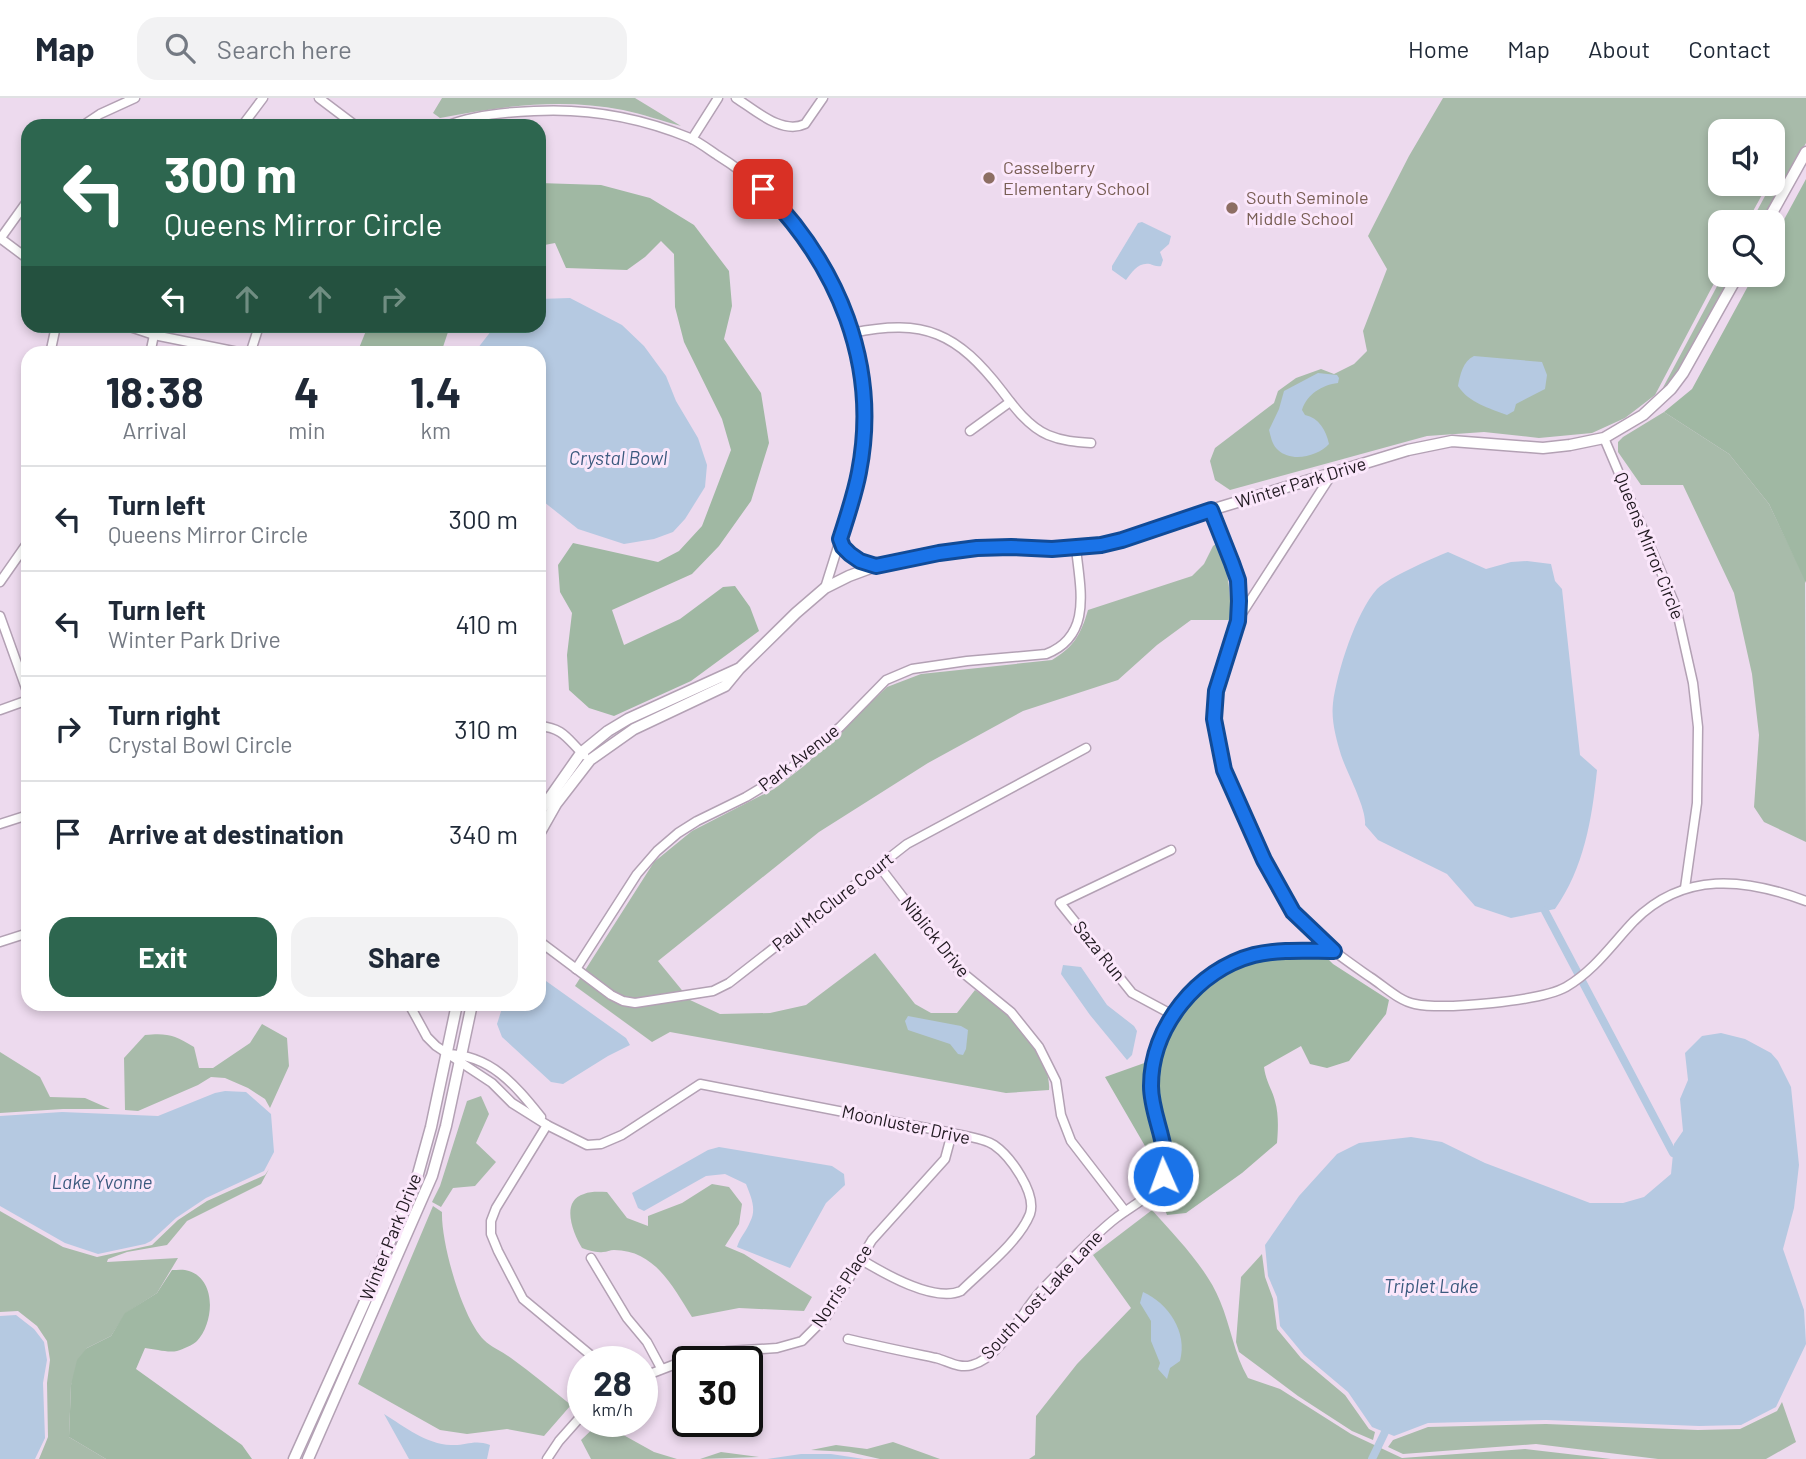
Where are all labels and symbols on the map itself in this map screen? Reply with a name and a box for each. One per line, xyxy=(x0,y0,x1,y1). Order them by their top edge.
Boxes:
place label: Casselberry Elementary School xyxy=(1003,156,1150,199)
pin xyxy=(733,159,793,219)
marker: Casselberry Elementary School xyxy=(981,170,997,186)
place label: South Seminole Middle School xyxy=(1246,186,1369,229)
marker: South Seminole Middle School xyxy=(1224,200,1240,216)
water label: Crystal Bowl xyxy=(569,446,668,469)
street label: Winter Park Drive xyxy=(1233,452,1369,512)
street label: Queens Mirror Circle xyxy=(1610,469,1689,622)
street label: Park Avenue xyxy=(754,719,843,795)
street label: Paul McClure Court xyxy=(767,847,897,955)
street label: Niblick Drive xyxy=(897,892,975,981)
street label: Saza Run xyxy=(1069,916,1131,985)
street label: Moonluster Drive xyxy=(840,1100,972,1148)
position arrow xyxy=(1126,1139,1200,1213)
water label: Lake Yvonne xyxy=(52,1170,153,1193)
street label: Winter Park Drive xyxy=(355,1170,426,1303)
street label: South Lost Lake Lane xyxy=(976,1225,1107,1363)
street label: Norris Place xyxy=(806,1240,876,1331)
water label: Triplet Lake xyxy=(1384,1274,1478,1297)
speed limit sign: 30 xyxy=(672,1346,763,1437)

